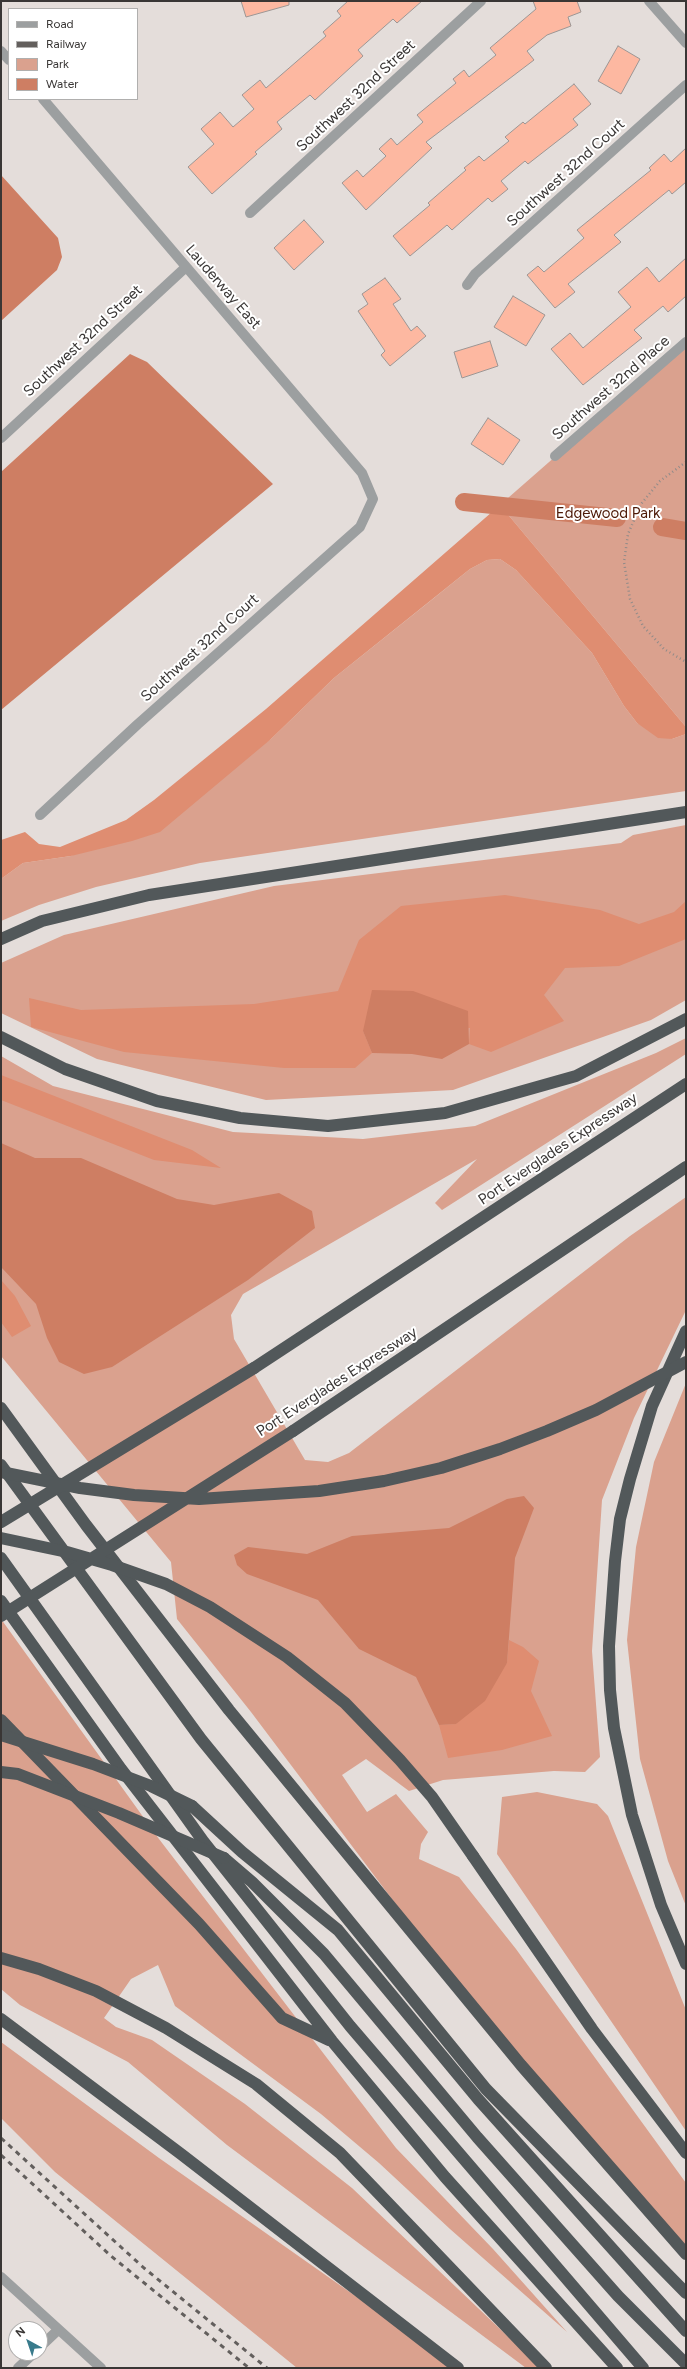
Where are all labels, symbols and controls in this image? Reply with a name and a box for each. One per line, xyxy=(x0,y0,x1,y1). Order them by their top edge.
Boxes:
legend xyxy=(8,8,138,100)
text: Road xyxy=(46,17,74,31)
street label: Southwest 32nd Street xyxy=(293,36,419,156)
text: Railway xyxy=(46,37,87,51)
text: Park xyxy=(46,57,69,71)
text: Water xyxy=(46,77,78,91)
street label: Southwest 32nd Court xyxy=(503,115,629,231)
street label: Lauderway East xyxy=(182,241,264,333)
street label: Southwest 32nd Street xyxy=(20,281,146,401)
street label: Southwest 32nd Place xyxy=(549,332,673,444)
park label: Edgewood Park xyxy=(556,505,660,523)
street label: Southwest 32nd Court xyxy=(137,590,263,706)
street label: Port Everglades Expressway xyxy=(475,1089,641,1209)
street label: Port Everglades Expressway xyxy=(253,1323,421,1441)
north arrow xyxy=(8,2321,48,2361)
text: N xyxy=(13,2324,28,2340)

